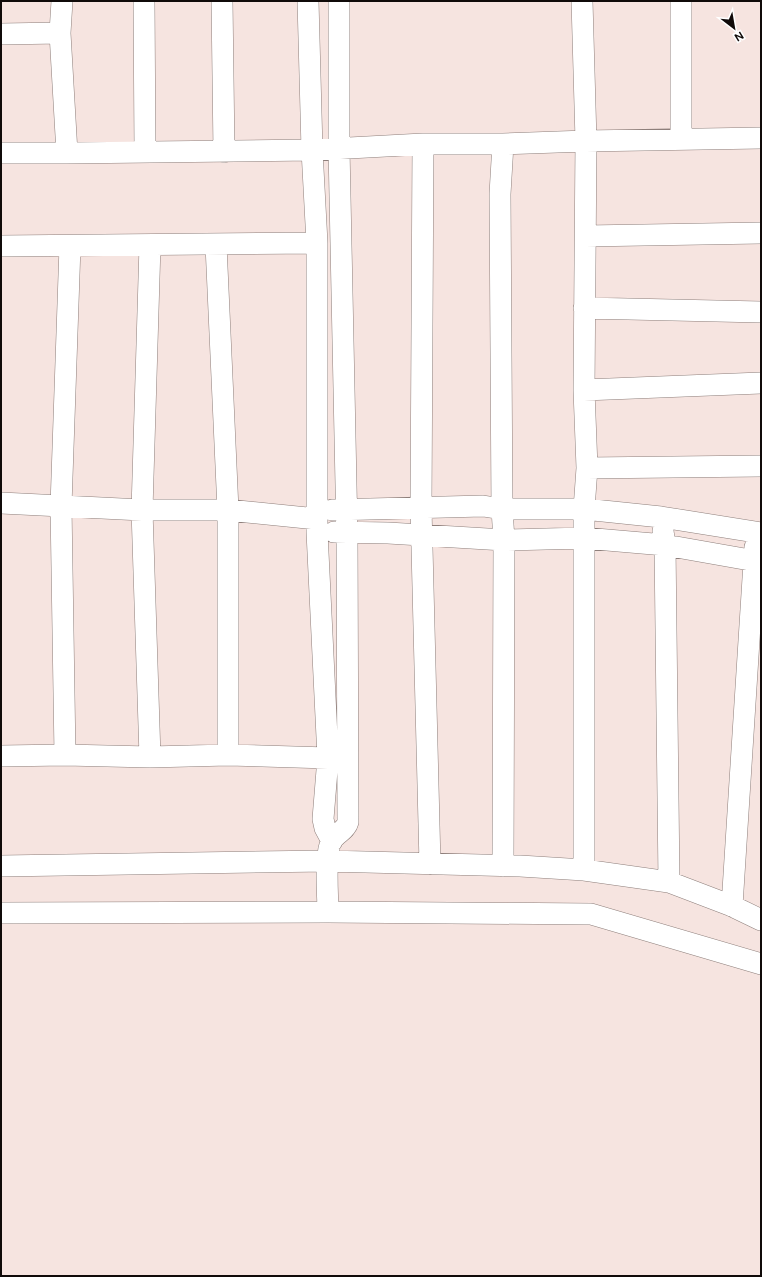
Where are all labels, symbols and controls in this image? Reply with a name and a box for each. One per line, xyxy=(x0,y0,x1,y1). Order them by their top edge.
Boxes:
north arrow xyxy=(714,8,754,48)
text: N xyxy=(732,28,746,44)

